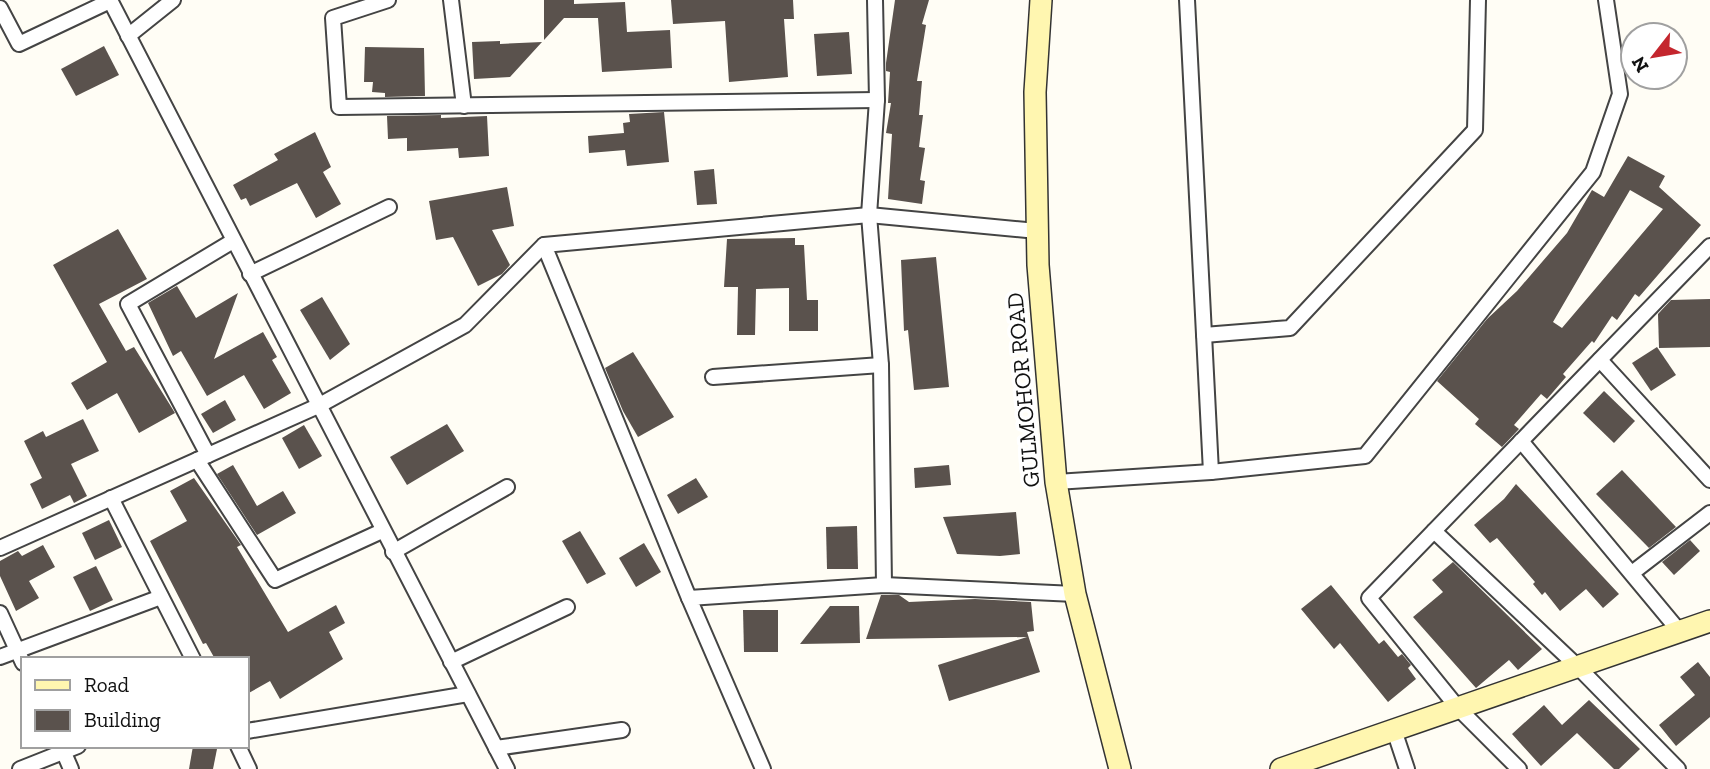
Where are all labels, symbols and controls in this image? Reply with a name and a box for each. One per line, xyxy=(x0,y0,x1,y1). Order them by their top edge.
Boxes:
north arrow xyxy=(1619,21,1689,91)
text: N xyxy=(1626,52,1653,77)
street label: GULMOHOR ROAD xyxy=(1001,291,1045,489)
legend xyxy=(21,657,248,748)
text: Road xyxy=(84,672,130,697)
text: Building xyxy=(84,707,161,732)

